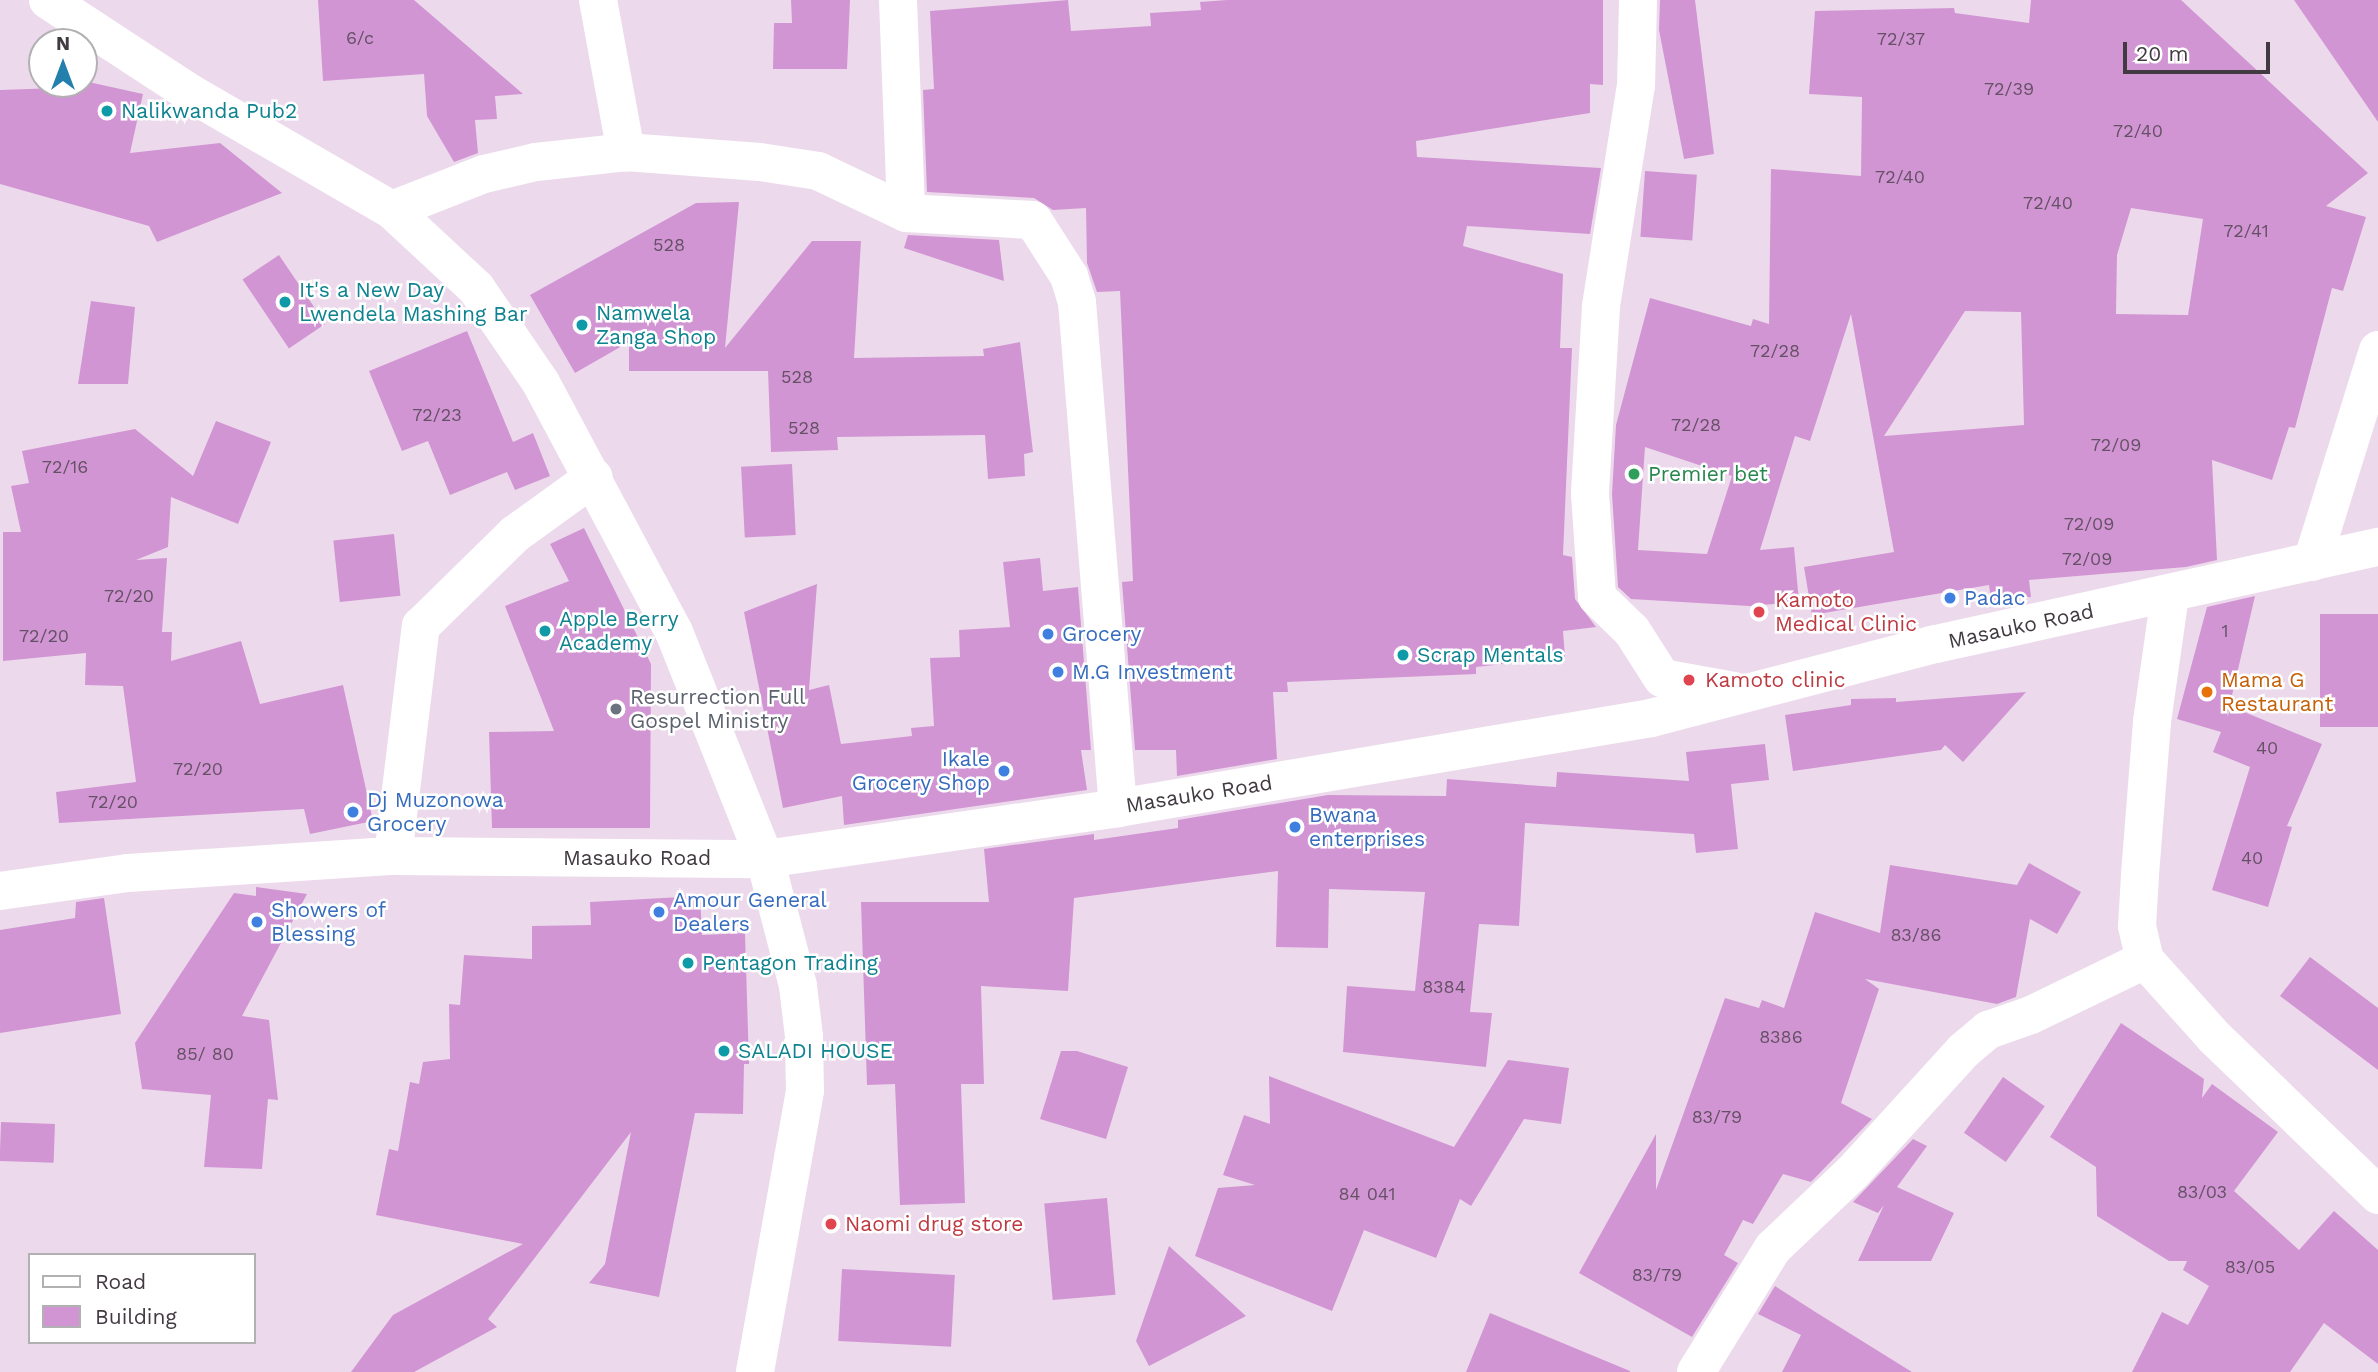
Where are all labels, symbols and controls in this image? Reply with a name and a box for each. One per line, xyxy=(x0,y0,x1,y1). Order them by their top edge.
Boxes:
house number: 6/c xyxy=(346,27,374,49)
north arrow xyxy=(28,28,98,98)
house number: 72/37 xyxy=(1877,28,1925,50)
scale bar xyxy=(2126,28,2273,72)
text: N xyxy=(56,32,70,55)
text: 20 m xyxy=(2136,41,2188,66)
house number: 72/39 xyxy=(1984,78,2034,100)
place label: Nalikwanda Pub2 xyxy=(121,98,298,124)
marker: Nalikwanda Pub2 xyxy=(99,103,115,119)
house number: 72/40 xyxy=(2113,120,2163,142)
house number: 72/40 xyxy=(1875,166,1925,188)
house number: 72/40 xyxy=(2023,192,2073,214)
house number: 72/41 xyxy=(2223,220,2269,242)
house number: 528 xyxy=(653,234,685,256)
place label: It's a New Day Lwendela Mashing Bar xyxy=(299,277,528,327)
marker: It's a New Day Lwendela Mashing Bar xyxy=(277,294,293,310)
place label: Namwela Zanga Shop xyxy=(596,300,717,350)
marker: Namwela Zanga Shop xyxy=(574,317,590,333)
house number: 72/28 xyxy=(1750,340,1800,362)
house number: 528 xyxy=(781,366,813,388)
house number: 72/23 xyxy=(412,404,462,426)
house number: 72/28 xyxy=(1671,414,1721,436)
house number: 528 xyxy=(788,417,820,439)
house number: 72/09 xyxy=(2091,434,2141,456)
house number: 72/16 xyxy=(42,456,88,478)
place label: Premier bet xyxy=(1648,461,1768,487)
marker: Premier bet xyxy=(1626,466,1642,482)
house number: 72/09 xyxy=(2064,513,2114,535)
house number: 72/09 xyxy=(2062,548,2112,570)
house number: 72/20 xyxy=(104,585,154,607)
place label: Padac xyxy=(1964,585,2026,611)
place label: Kamoto Medical Clinic xyxy=(1775,587,1918,637)
marker: Padac xyxy=(1942,590,1958,606)
street label: Masauko Road xyxy=(1946,598,2096,654)
marker: Kamoto Medical Clinic xyxy=(1749,602,1769,622)
place label: Apple Berry Academy xyxy=(559,606,679,656)
house number: 1 xyxy=(2221,620,2229,642)
place label: Grocery xyxy=(1062,621,1141,647)
marker: Apple Berry Academy xyxy=(537,623,553,639)
house number: 72/20 xyxy=(19,625,69,647)
marker: Grocery xyxy=(1040,626,1056,642)
place label: Scrap Mentals xyxy=(1417,642,1564,668)
marker: Scrap Mentals xyxy=(1395,647,1411,663)
place label: M.G Investment xyxy=(1072,659,1233,685)
marker: M.G Investment xyxy=(1050,664,1066,680)
place label: Kamoto clinic xyxy=(1705,667,1845,693)
place label: Mama G Restaurant xyxy=(2221,667,2333,717)
marker: Kamoto clinic xyxy=(1679,670,1699,690)
place label: Resurrection Full Gospel Ministry xyxy=(630,684,805,734)
marker: Mama G Restaurant xyxy=(2199,684,2215,700)
marker: Resurrection Full Gospel Ministry xyxy=(608,701,624,717)
house number: 40 xyxy=(2256,737,2278,759)
place label: Ikale Grocery Shop xyxy=(851,746,990,796)
house number: 72/20 xyxy=(173,758,223,780)
marker: Ikale Grocery Shop xyxy=(996,763,1012,779)
street label: Masauko Road xyxy=(1124,770,1274,818)
place label: Dj Muzonowa Grocery xyxy=(367,787,504,837)
house number: 72/20 xyxy=(88,791,138,813)
place label: Bwana enterprises xyxy=(1309,802,1425,852)
marker: Dj Muzonowa Grocery xyxy=(345,804,361,820)
marker: Bwana enterprises xyxy=(1287,819,1303,835)
street label: Masauko Road xyxy=(563,845,711,871)
house number: 40 xyxy=(2241,847,2263,869)
place label: Amour General Dealers xyxy=(673,887,827,937)
place label: Showers of Blessing xyxy=(271,897,386,947)
marker: Amour General Dealers xyxy=(651,904,667,920)
marker: Showers of Blessing xyxy=(249,914,265,930)
house number: 83/86 xyxy=(1891,924,1941,946)
place label: Pentagon Trading xyxy=(702,950,879,976)
marker: Pentagon Trading xyxy=(680,955,696,971)
house number: 8384 xyxy=(1422,976,1466,998)
house number: 8386 xyxy=(1759,1026,1803,1048)
place label: SALADI HOUSE xyxy=(738,1038,893,1064)
house number: 85/ 80 xyxy=(176,1043,234,1065)
marker: SALADI HOUSE xyxy=(716,1043,732,1059)
house number: 83/79 xyxy=(1692,1106,1742,1128)
house number: 83/03 xyxy=(2177,1181,2227,1203)
house number: 84 041 xyxy=(1338,1183,1396,1205)
place label: Naomi drug store xyxy=(845,1211,1023,1237)
marker: Naomi drug store xyxy=(823,1216,839,1232)
legend xyxy=(28,1253,256,1344)
house number: 83/05 xyxy=(2225,1256,2275,1278)
house number: 83/79 xyxy=(1632,1264,1682,1286)
text: Road xyxy=(95,1269,146,1294)
text: Building xyxy=(95,1304,177,1329)

